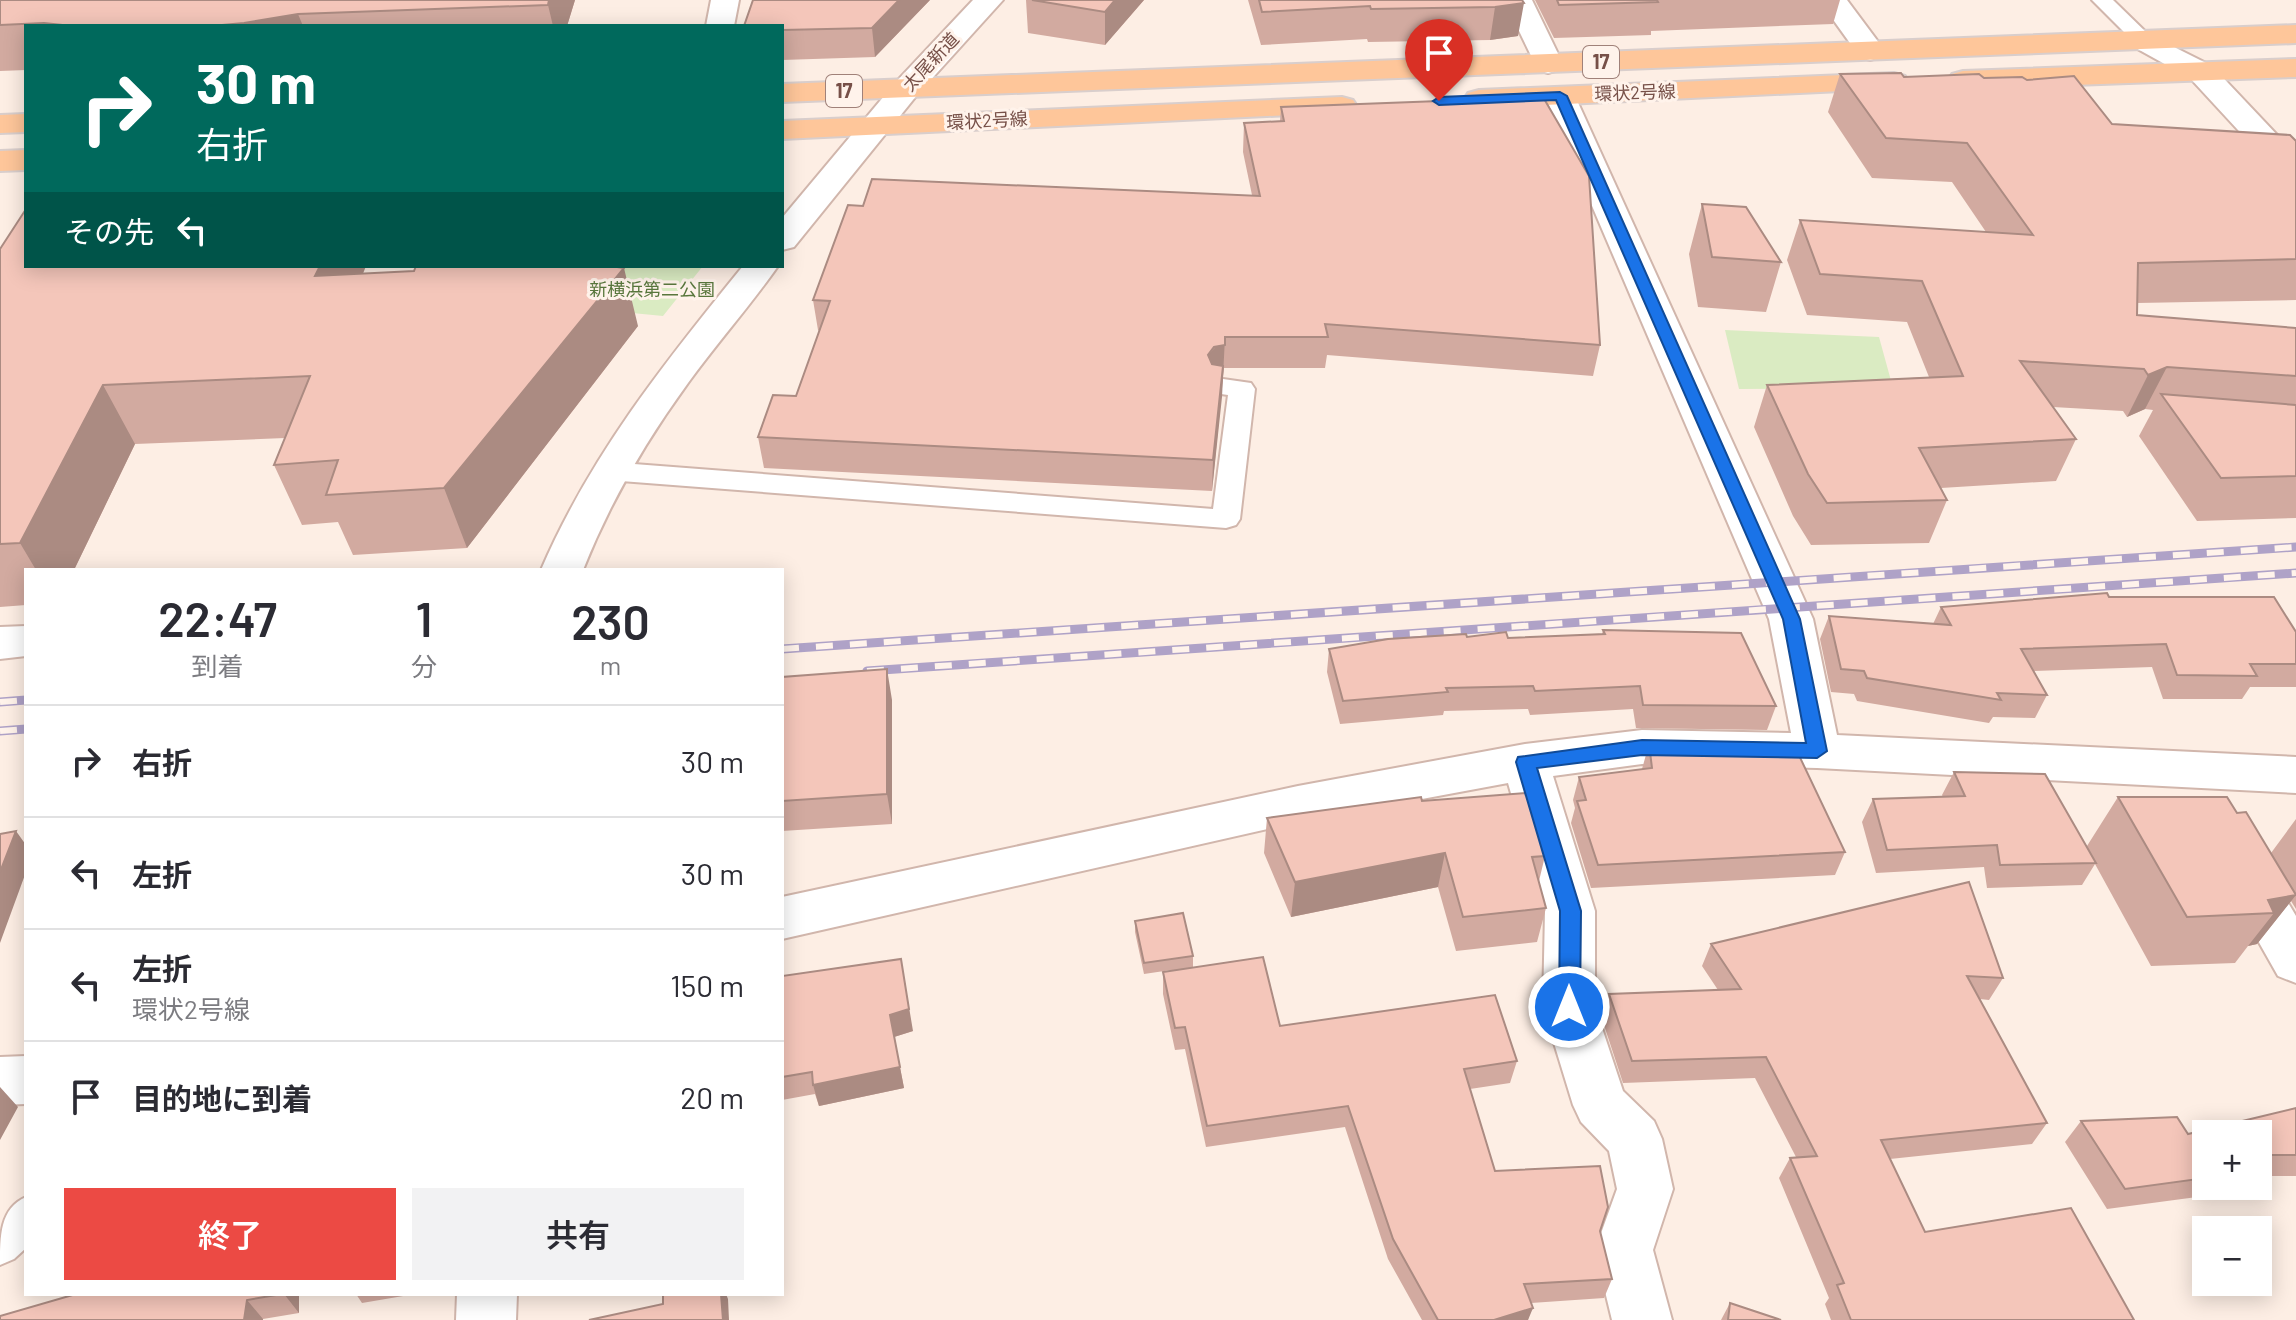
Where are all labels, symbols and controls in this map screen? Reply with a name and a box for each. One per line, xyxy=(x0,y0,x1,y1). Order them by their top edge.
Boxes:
pin xyxy=(1405,19,1473,101)
street label: 太尾新道 xyxy=(898,27,963,95)
icon: arrive xyxy=(1417,31,1461,75)
road number: 17 xyxy=(1583,46,1619,78)
text: 30 m xyxy=(196,48,316,115)
icon: right xyxy=(64,56,168,160)
road number: 17 xyxy=(826,75,862,107)
street label: 環状2号線 xyxy=(1594,80,1676,104)
street label: 環状2号線 xyxy=(946,107,1028,133)
text: 右折 xyxy=(196,122,268,165)
icon: left xyxy=(170,208,214,252)
text: その先 xyxy=(64,213,154,249)
park label: 新横浜第二公園 xyxy=(589,278,715,300)
text: 22:47 xyxy=(158,589,277,647)
text: 1 xyxy=(416,589,432,647)
text: 230 xyxy=(571,592,650,650)
text: m xyxy=(600,649,621,680)
text: 到着 xyxy=(191,650,244,681)
text: 分 xyxy=(411,650,437,681)
icon: right xyxy=(64,739,108,783)
text: 30 m xyxy=(681,743,744,779)
text: 右折 xyxy=(132,744,192,780)
icon: left xyxy=(64,851,108,895)
text: 30 m xyxy=(681,855,744,891)
text: 左折 xyxy=(132,856,192,892)
text: 左折 xyxy=(132,950,192,986)
icon: left xyxy=(64,963,108,1007)
position arrow xyxy=(1527,965,1611,1049)
text: 150 m xyxy=(670,967,744,1003)
text: 環状2号線 xyxy=(132,993,250,1024)
icon: arrive xyxy=(64,1075,108,1119)
text: 20 m xyxy=(680,1079,744,1115)
text: 目的地に到着 xyxy=(132,1080,312,1116)
map controls xyxy=(2192,1120,2272,1296)
button: + xyxy=(2192,1120,2272,1200)
button: 終了 xyxy=(64,1188,396,1280)
button: 共有 xyxy=(412,1188,744,1280)
button: − xyxy=(2192,1216,2272,1296)

